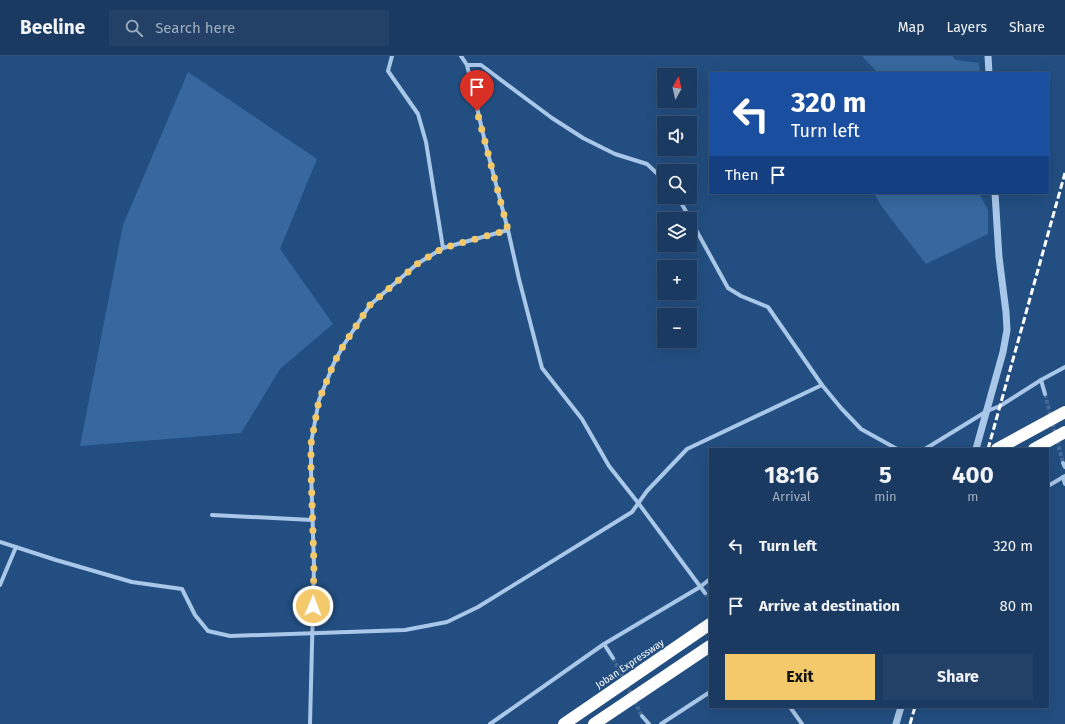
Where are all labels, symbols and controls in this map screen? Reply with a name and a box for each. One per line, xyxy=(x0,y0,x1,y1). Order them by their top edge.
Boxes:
search box xyxy=(109,10,389,46)
text: Beeline xyxy=(20,16,85,39)
icon: search xyxy=(123,17,145,39)
text: Search here xyxy=(155,19,235,37)
text: Map xyxy=(898,19,924,36)
text: Layers xyxy=(946,19,987,36)
text: Share xyxy=(1009,19,1045,36)
north arrow xyxy=(657,68,697,108)
map controls xyxy=(657,68,697,348)
pin xyxy=(460,70,494,111)
icon: arrive xyxy=(466,76,488,98)
text: 320 m xyxy=(791,86,866,119)
icon: left xyxy=(725,88,777,140)
button: sound xyxy=(657,116,697,156)
text: Turn left xyxy=(791,120,860,142)
button: search xyxy=(657,164,697,204)
icon: arrive xyxy=(767,164,789,186)
text: Then xyxy=(725,166,759,184)
button: layers xyxy=(657,212,697,252)
button: + xyxy=(657,260,697,300)
button: − xyxy=(657,308,697,348)
text: 18:16 xyxy=(764,461,819,489)
text: 5 xyxy=(879,461,892,489)
text: 400 xyxy=(952,461,994,489)
text: Arrival xyxy=(773,489,811,504)
text: min xyxy=(874,489,897,504)
text: m xyxy=(967,489,978,504)
icon: left xyxy=(725,535,747,557)
text: Turn left xyxy=(759,537,817,555)
text: 320 m xyxy=(993,537,1033,555)
position arrow xyxy=(292,585,334,627)
icon: arrive xyxy=(725,595,747,617)
text: Arrive at destination xyxy=(759,597,900,615)
text: 80 m xyxy=(1000,597,1033,615)
street label: Joban Expressway xyxy=(593,637,667,691)
button: Exit xyxy=(725,654,875,700)
button: Share xyxy=(883,654,1033,700)

